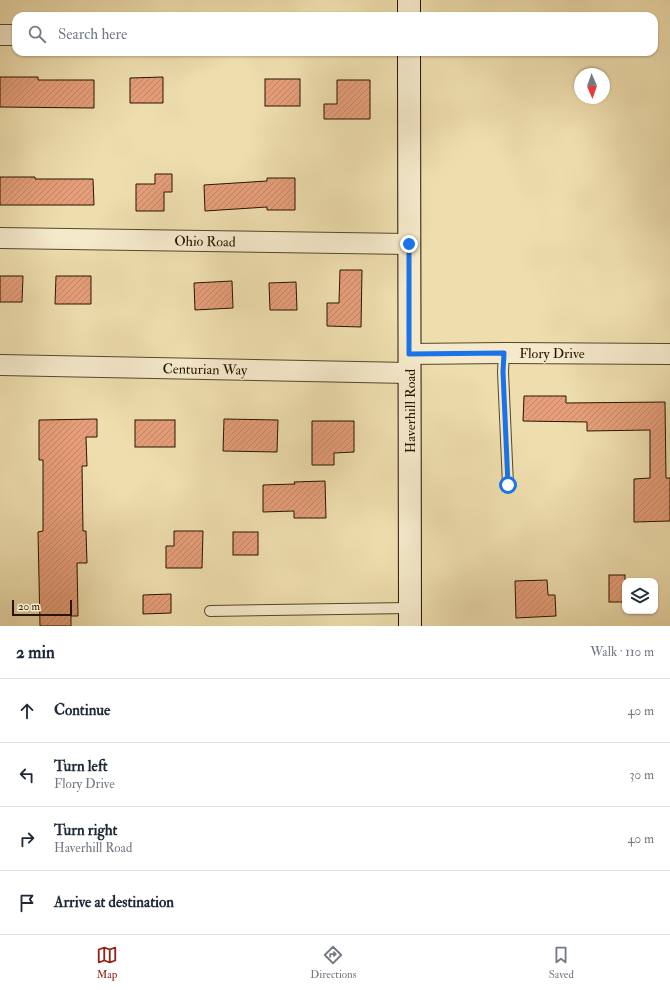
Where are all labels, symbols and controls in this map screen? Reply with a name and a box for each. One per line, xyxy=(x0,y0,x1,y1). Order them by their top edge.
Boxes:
search box xyxy=(12,12,658,56)
icon: search xyxy=(26,23,48,45)
text: Search here xyxy=(58,25,127,44)
north arrow xyxy=(574,68,610,104)
street label: Ohio Road xyxy=(174,232,236,251)
route end xyxy=(400,235,418,253)
street label: Flory Drive xyxy=(519,345,585,363)
street label: Centurian Way xyxy=(162,360,248,380)
street label: Haverhill Road xyxy=(402,369,419,453)
route start xyxy=(499,476,517,494)
map controls xyxy=(622,578,658,614)
button: layers xyxy=(622,578,658,614)
scale bar xyxy=(12,598,72,617)
text: 20 m xyxy=(18,600,40,613)
text: 2 min xyxy=(16,642,55,663)
text: Walk · 110 m xyxy=(590,644,654,660)
icon: ahead xyxy=(16,700,38,722)
text: Continue xyxy=(54,701,110,720)
text: 40 m xyxy=(628,703,654,719)
text: Turn left xyxy=(54,757,108,776)
icon: left xyxy=(16,764,38,786)
text: 30 m xyxy=(630,767,654,783)
text: Flory Drive xyxy=(54,776,115,792)
text: Turn right xyxy=(54,821,117,840)
icon: right xyxy=(16,828,38,850)
text: 40 m xyxy=(628,831,654,847)
text: Haverhill Road xyxy=(54,840,132,856)
icon: arrive xyxy=(16,892,38,914)
text: Arrive at destination xyxy=(54,893,174,912)
tab: Map xyxy=(96,944,118,981)
tab: Directions xyxy=(310,944,357,981)
tab: Saved xyxy=(549,944,574,981)

